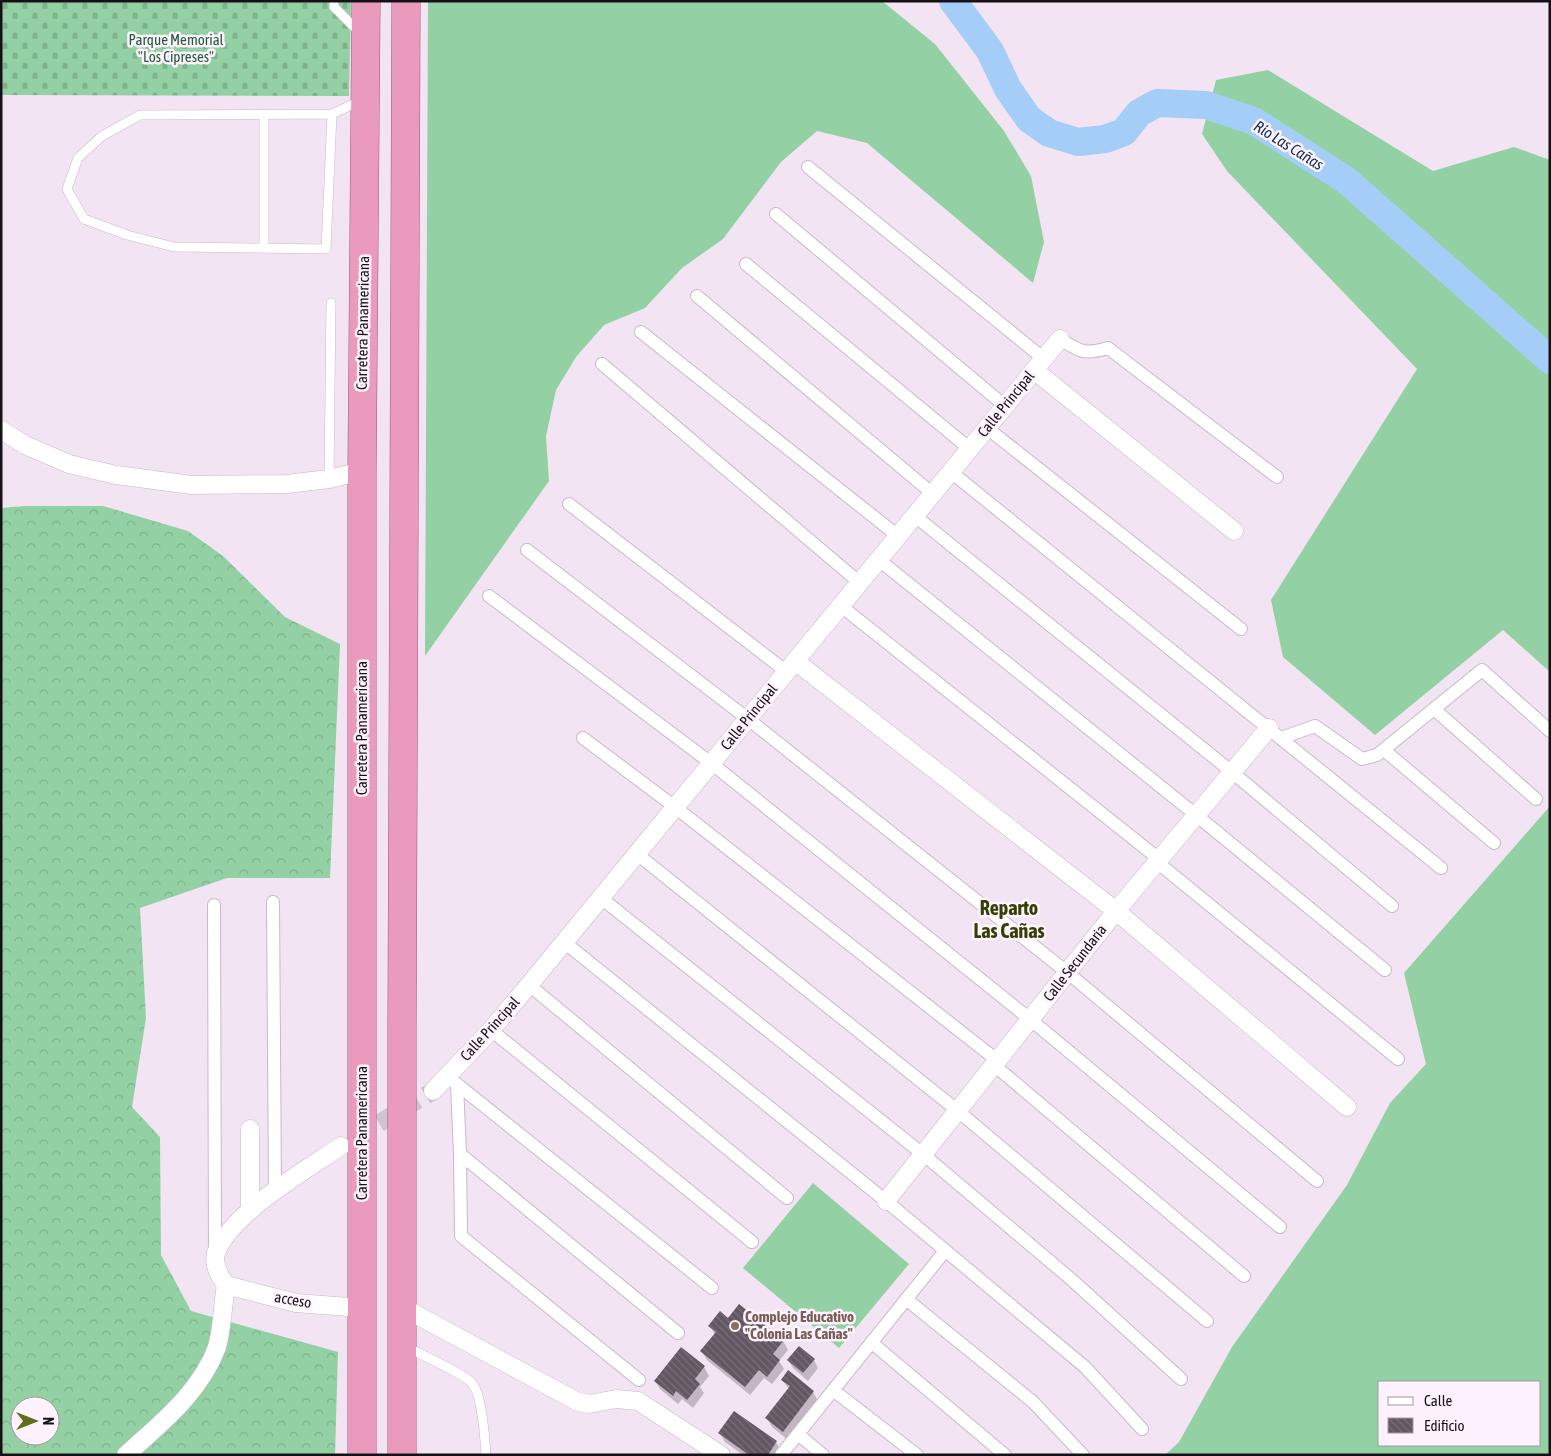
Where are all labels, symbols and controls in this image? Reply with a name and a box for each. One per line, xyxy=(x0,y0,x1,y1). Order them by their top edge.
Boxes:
park label: Parque Memorial "Los Cipreses" xyxy=(128,31,224,65)
water label: Río Las Cañas xyxy=(1251,117,1327,174)
street label: Carretera Panamericana xyxy=(353,256,372,390)
street label: Calle Principal xyxy=(974,367,1037,440)
street label: Carretera Panamericana xyxy=(353,661,370,795)
street label: Calle Principal xyxy=(717,680,780,753)
district label: Reparto Las Cañas xyxy=(973,896,1045,942)
street label: Calle Secundaria xyxy=(1039,921,1110,1004)
street label: Calle Principal xyxy=(457,993,523,1064)
street label: Carretera Panamericana xyxy=(353,1066,370,1200)
street label: acceso xyxy=(273,1288,313,1311)
place label: Complejo Educativo "Colonia Las Cañas" xyxy=(745,1308,854,1342)
marker: Complejo Educativo "Colonia Las Cañas" xyxy=(729,1320,741,1332)
legend xyxy=(1378,1381,1541,1446)
text: Calle xyxy=(1424,1392,1453,1409)
north arrow xyxy=(10,1396,60,1446)
text: N xyxy=(40,1417,56,1425)
text: Edificio xyxy=(1424,1417,1465,1434)

